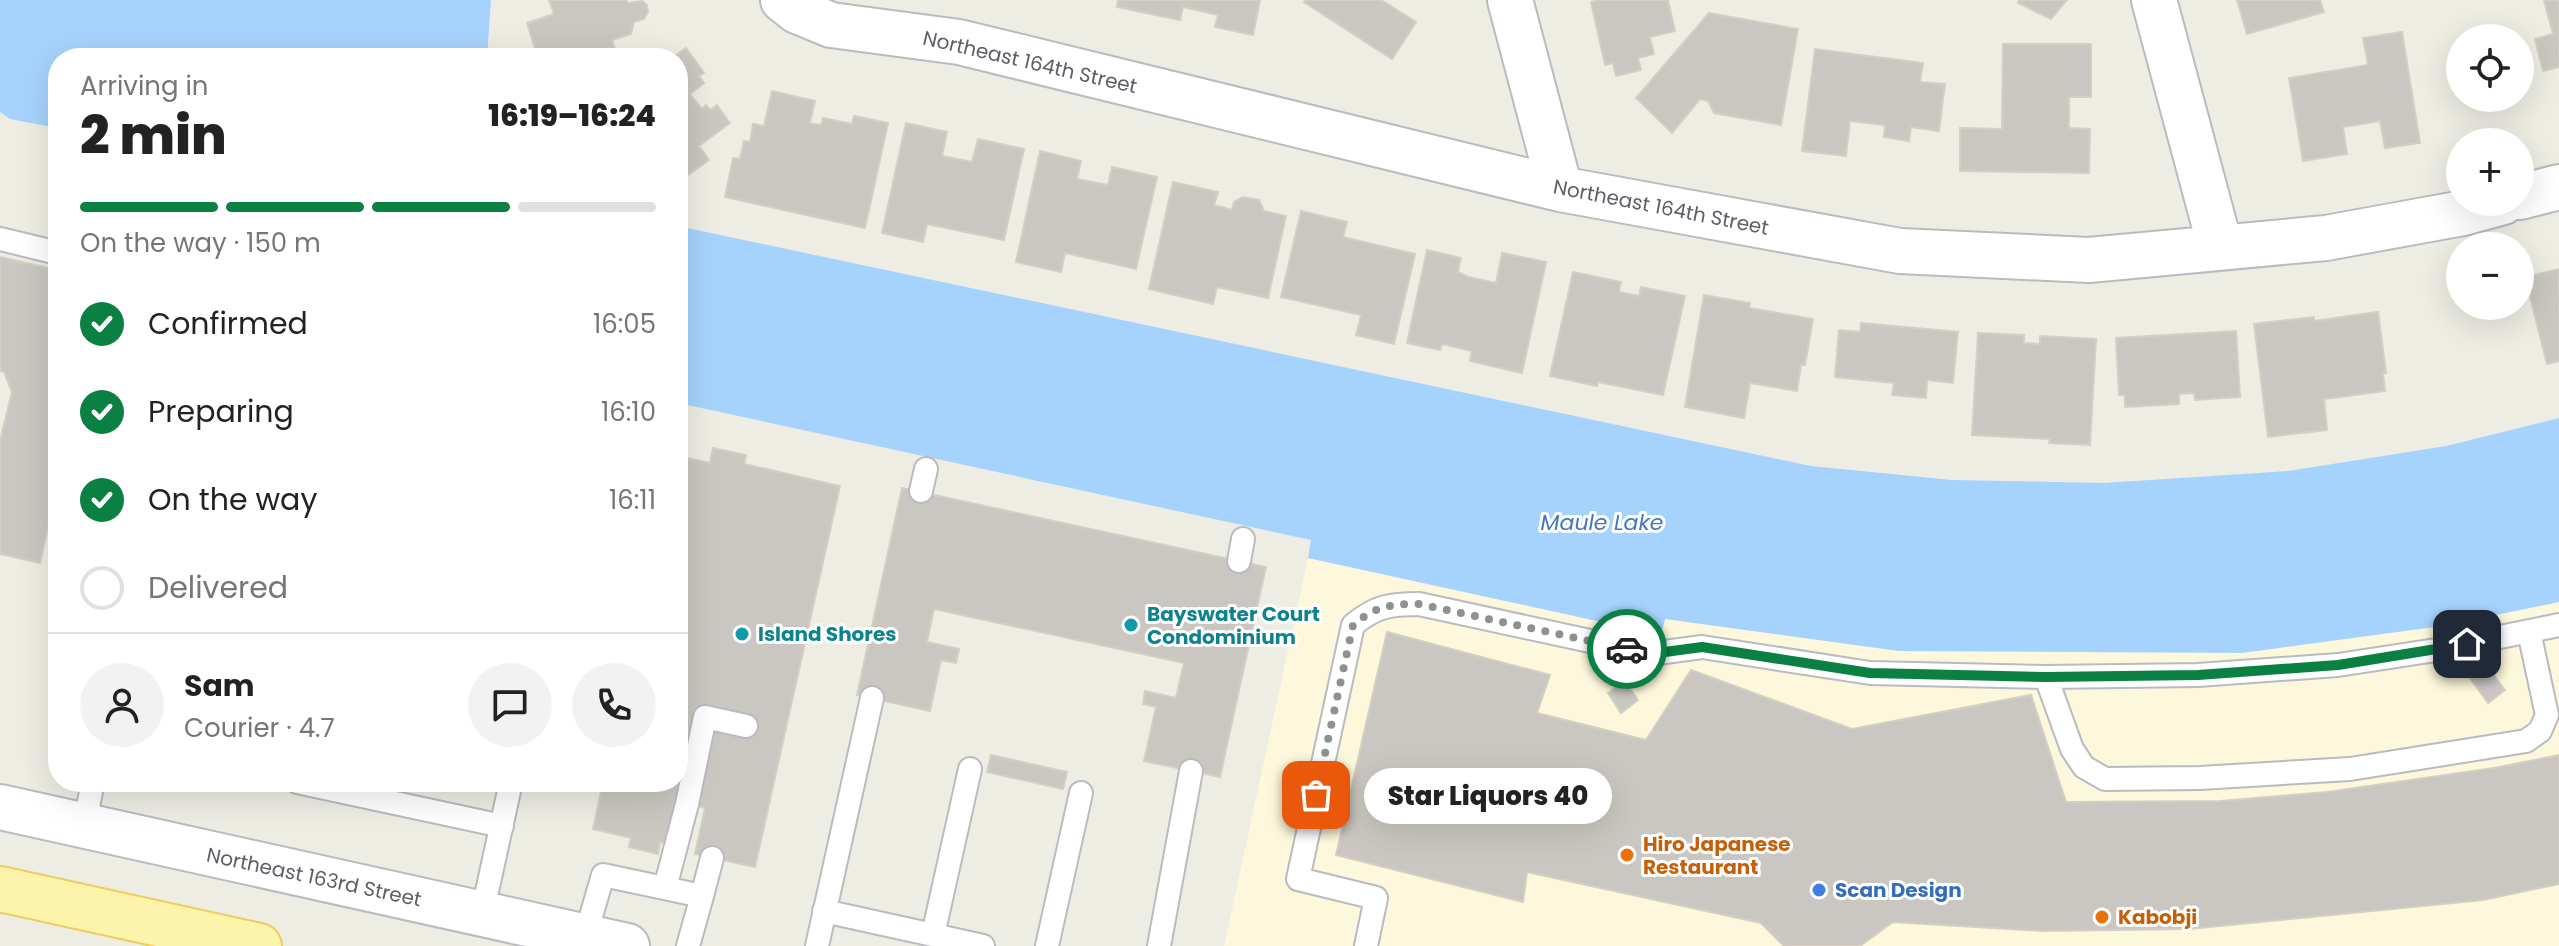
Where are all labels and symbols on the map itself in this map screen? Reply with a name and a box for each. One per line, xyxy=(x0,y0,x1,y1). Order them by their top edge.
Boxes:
street label: Northeast 164th Street xyxy=(920,24,1140,100)
street label: Northeast 164th Street xyxy=(1551,172,1771,242)
water label: Maule Lake xyxy=(1541,507,1663,538)
place label: Bayswater Court Condominium xyxy=(1147,600,1320,651)
courier xyxy=(1587,609,1667,689)
pin xyxy=(2433,610,2501,678)
marker: Bayswater Court Condominium xyxy=(1122,616,1140,634)
place label: Island Shores xyxy=(758,620,896,648)
marker: Island Shores xyxy=(733,625,751,643)
pin xyxy=(1282,761,1350,829)
callout: Star Liquors 40 xyxy=(1364,767,1612,823)
place label: Hiro Japanese Restaurant xyxy=(1643,830,1791,881)
street label: Northeast 163rd Street xyxy=(204,841,424,913)
marker: Hiro Japanese Restaurant xyxy=(1618,846,1636,864)
place label: Scan Design xyxy=(1835,876,1962,904)
marker: Scan Design xyxy=(1810,881,1828,899)
place label: Kabobji xyxy=(2118,903,2197,931)
marker: Kabobji xyxy=(2093,908,2111,926)

